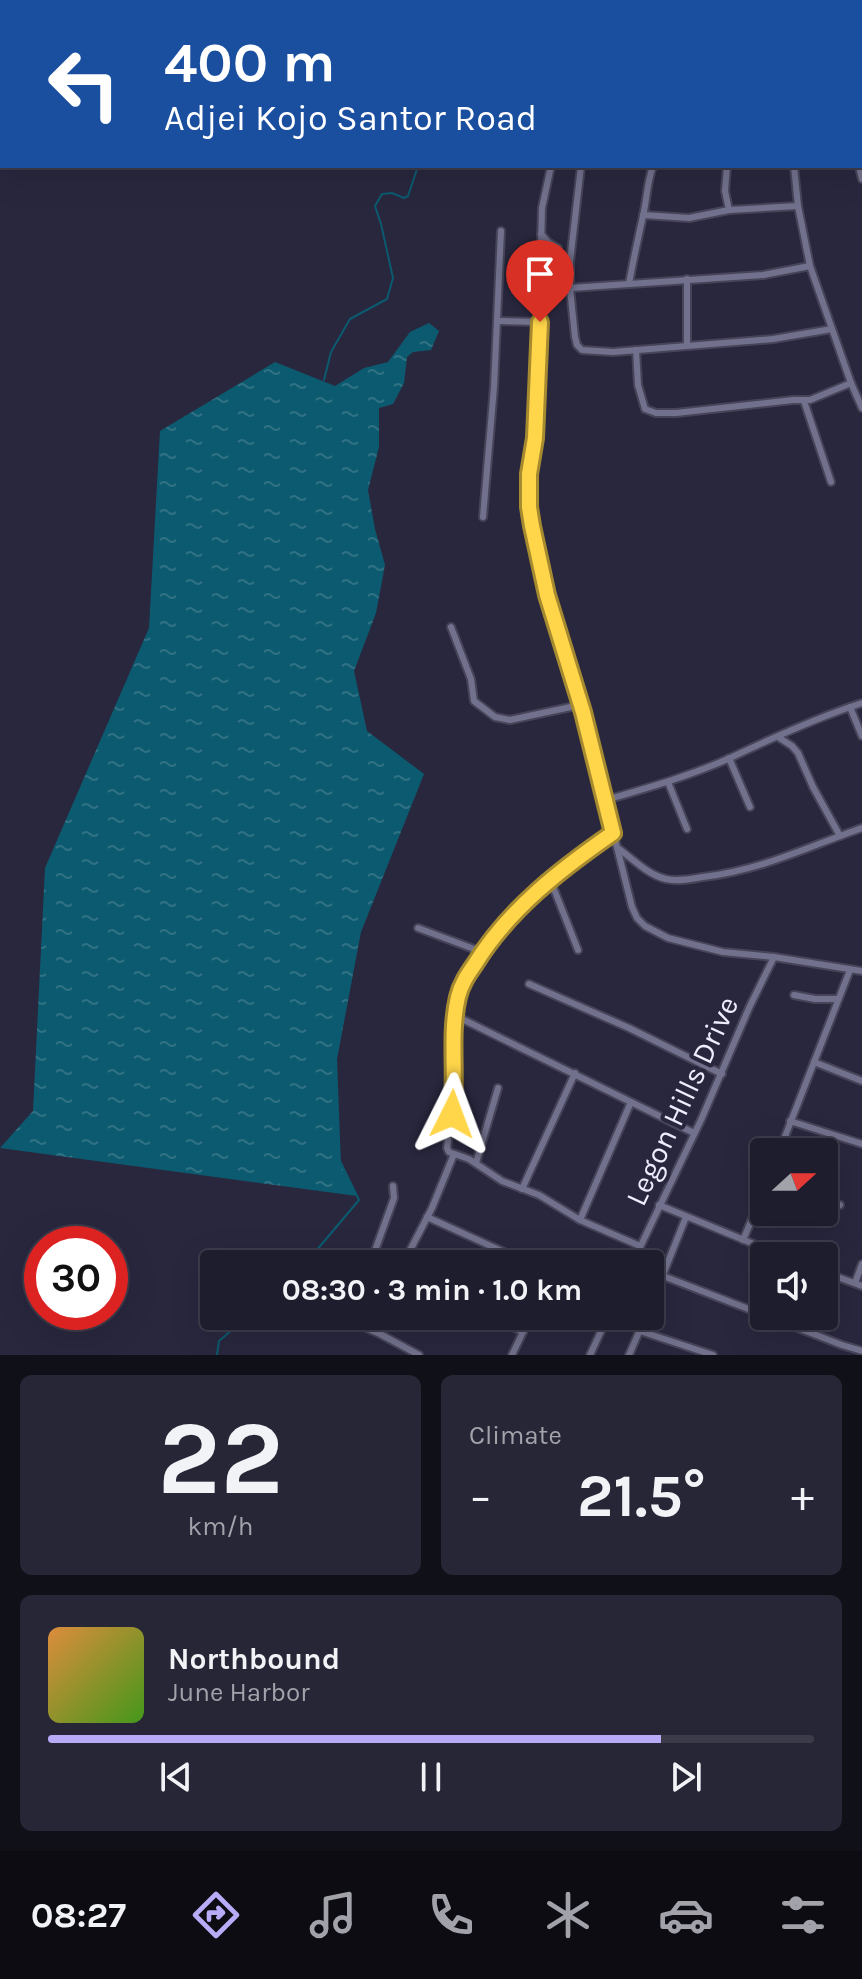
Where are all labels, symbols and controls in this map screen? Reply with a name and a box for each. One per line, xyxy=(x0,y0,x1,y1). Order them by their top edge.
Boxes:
text: 400 m xyxy=(164,30,335,95)
icon: left xyxy=(32,32,136,136)
text: Adjei Kojo Santor Road xyxy=(164,97,537,139)
pin xyxy=(506,240,574,322)
icon: arrive xyxy=(518,252,562,296)
street label: Legon Hills Drive xyxy=(618,991,746,1211)
position arrow xyxy=(410,1072,494,1156)
north arrow xyxy=(750,1138,838,1226)
map controls xyxy=(750,1138,838,1330)
speed limit sign: 30 xyxy=(24,1226,128,1330)
button: sound xyxy=(750,1242,838,1330)
text: 08:30 · 3 min · 1.0 km xyxy=(282,1272,582,1308)
text: 22 xyxy=(158,1398,283,1519)
text: Climate xyxy=(469,1420,562,1451)
text: 21.5° xyxy=(577,1461,706,1531)
text: − xyxy=(469,1471,492,1522)
text: + xyxy=(791,1471,814,1522)
text: km/h xyxy=(188,1511,253,1542)
text: Northbound xyxy=(168,1641,340,1677)
text: June Harbor xyxy=(168,1677,310,1708)
icon: previous xyxy=(154,1755,198,1799)
icon: pause xyxy=(409,1755,453,1799)
icon: next xyxy=(664,1755,708,1799)
icon: directions xyxy=(188,1887,244,1943)
icon: music xyxy=(305,1887,361,1943)
icon: phone xyxy=(423,1887,479,1943)
icon: climate xyxy=(540,1887,596,1943)
icon: car xyxy=(658,1887,714,1943)
icon: filters xyxy=(775,1887,831,1943)
text: 08:27 xyxy=(31,1894,126,1936)

